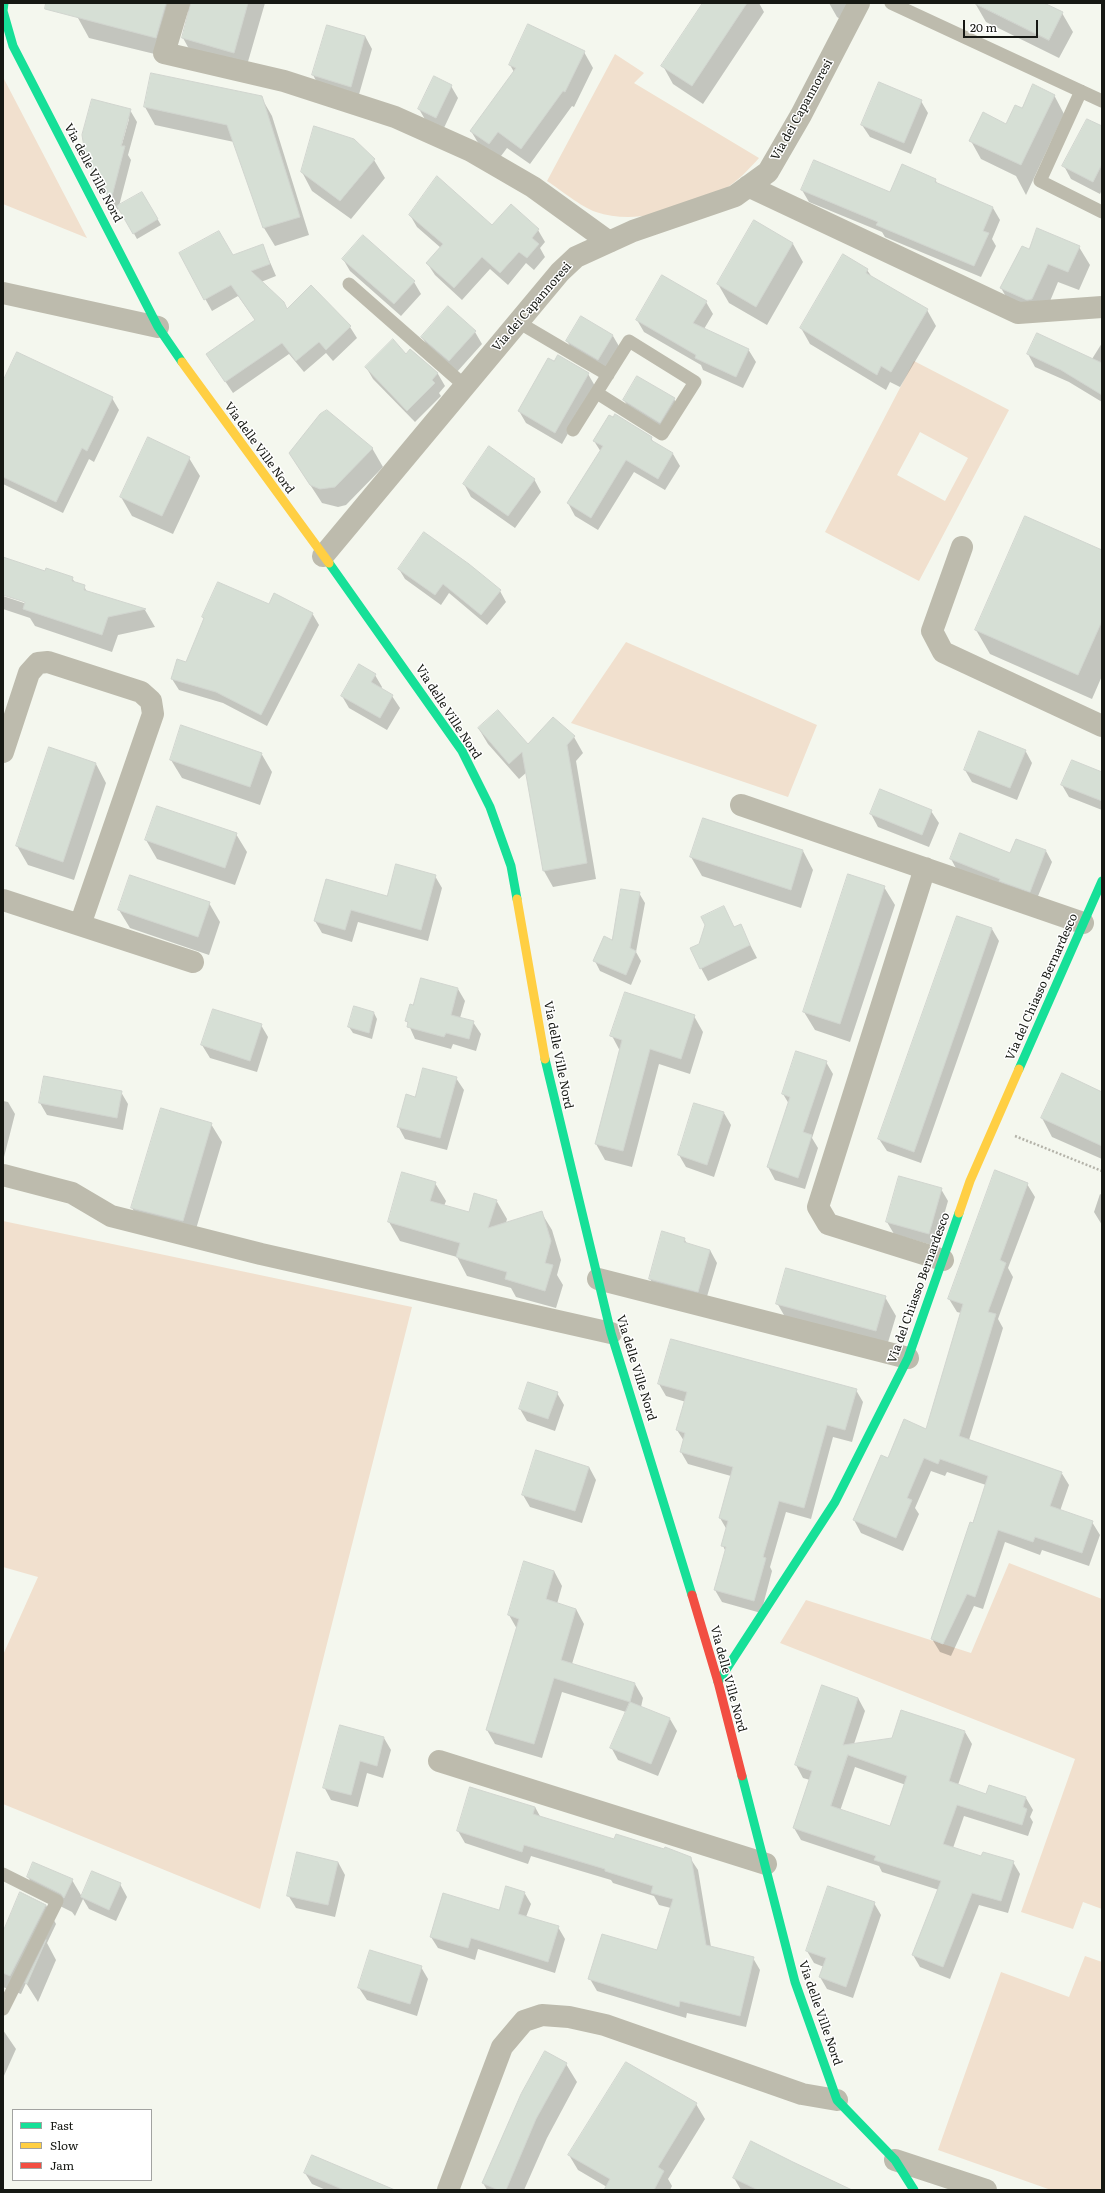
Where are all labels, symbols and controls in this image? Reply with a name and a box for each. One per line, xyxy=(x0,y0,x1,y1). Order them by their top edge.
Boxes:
scale bar xyxy=(965,12,1040,38)
text: 20 m xyxy=(970,18,997,36)
street label: Via dei Capannoresi xyxy=(768,57,836,163)
street label: Via delle Ville Nord xyxy=(61,121,125,225)
street label: Via dei Capannoresi xyxy=(489,259,575,355)
street label: Via delle Ville Nord xyxy=(221,399,297,497)
street label: Via delle Ville Nord xyxy=(412,662,484,762)
street label: Via del Chiasso Bernardesco xyxy=(1003,911,1081,1063)
street label: Via delle Ville Nord xyxy=(540,1000,576,1110)
street label: Via del Chiasso Bernardesco xyxy=(885,1211,953,1365)
street label: Via delle Ville Nord xyxy=(613,1313,659,1423)
street label: Via delle Ville Nord xyxy=(707,1624,749,1734)
street label: Via delle Ville Nord xyxy=(795,1959,845,2067)
legend xyxy=(12,2109,152,2181)
text: Fast xyxy=(50,2116,73,2134)
text: Slow xyxy=(50,2136,78,2154)
text: Jam xyxy=(50,2156,74,2174)

